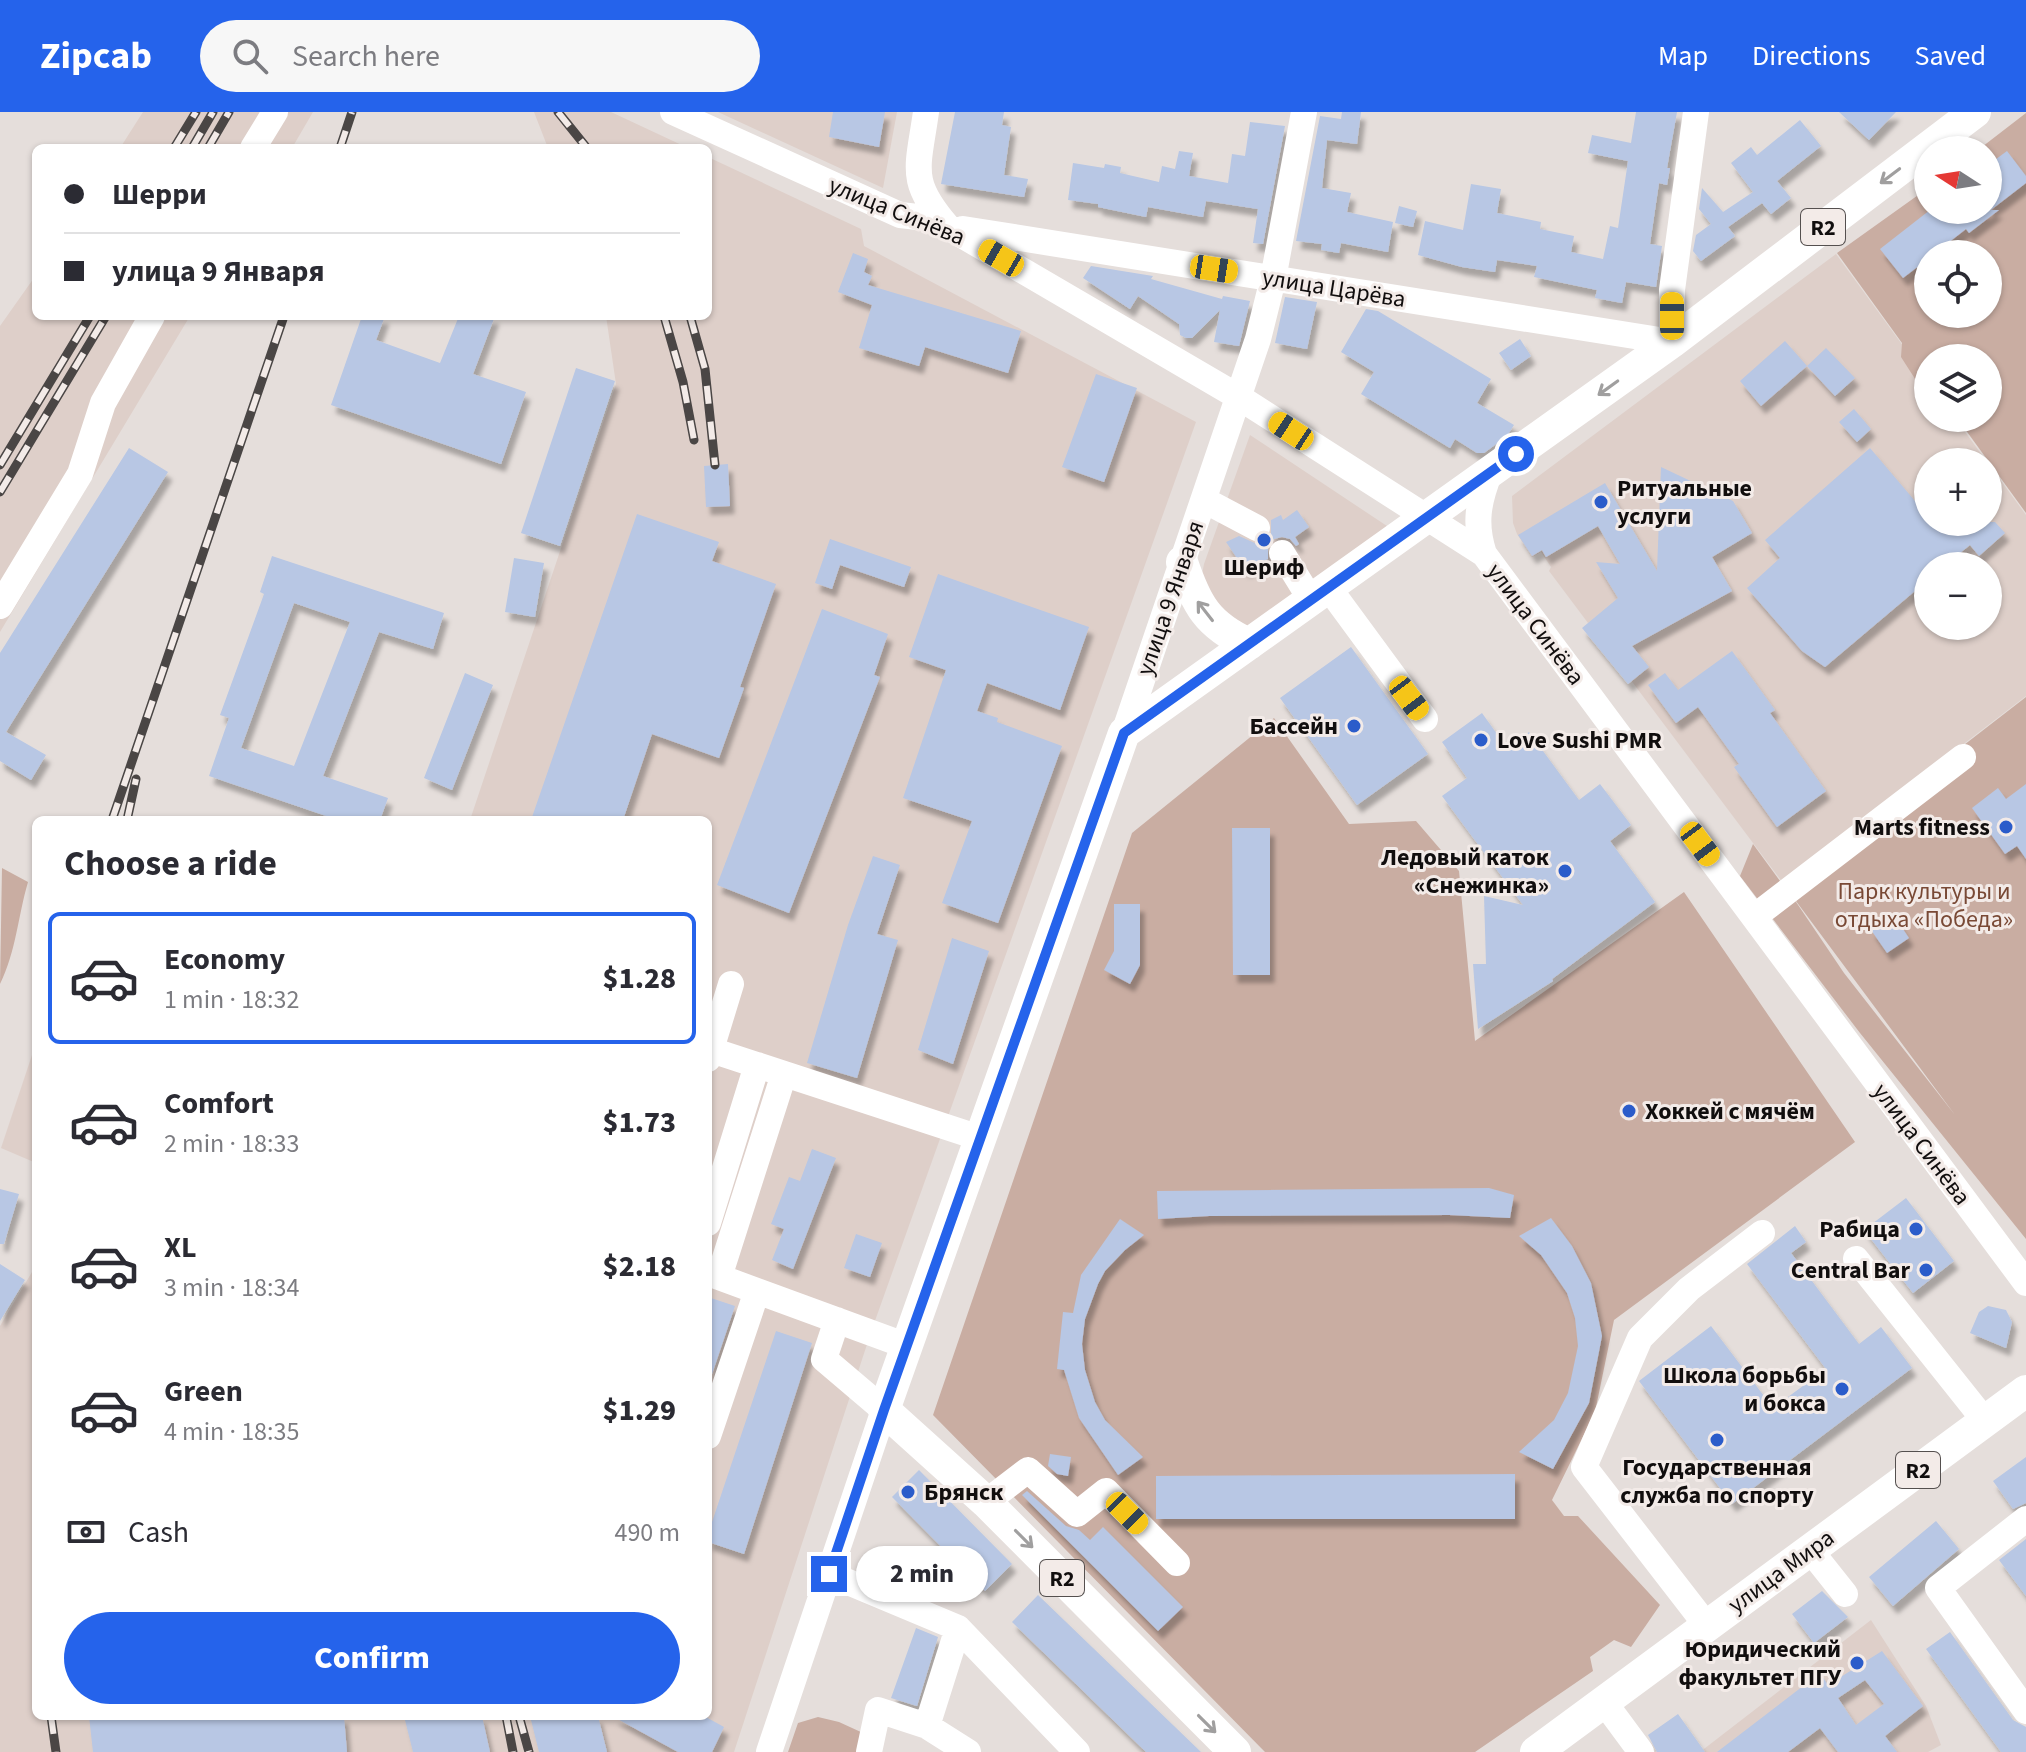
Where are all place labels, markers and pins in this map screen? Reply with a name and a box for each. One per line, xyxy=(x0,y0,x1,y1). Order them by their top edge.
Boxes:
place label: Ритуальные услуги xyxy=(1617,471,1752,534)
marker: Ритуальные услуги xyxy=(1592,493,1610,511)
marker: Шериф xyxy=(1255,531,1273,549)
place label: Шериф xyxy=(1224,550,1304,585)
place label: Бассейн xyxy=(1249,709,1338,744)
marker: Бассейн xyxy=(1345,717,1363,735)
place label: Love Sushi PMR xyxy=(1497,723,1662,758)
marker: Love Sushi PMR xyxy=(1472,731,1490,749)
place label: Marts fitness xyxy=(1854,810,1990,845)
marker: Marts fitness xyxy=(1997,818,2015,836)
place label: Ледовый каток «Снежинка» xyxy=(1380,840,1550,903)
marker: Ледовый каток «Снежинка» xyxy=(1556,862,1574,880)
place label: Хоккей с мячём xyxy=(1645,1094,1815,1129)
marker: Хоккей с мячём xyxy=(1620,1102,1638,1120)
place label: Рабица xyxy=(1819,1212,1900,1247)
marker: Рабица xyxy=(1907,1220,1925,1238)
place label: Central Bar xyxy=(1791,1253,1910,1288)
marker: Central Bar xyxy=(1917,1261,1935,1279)
place label: Школа борьбы и бокса xyxy=(1663,1358,1826,1421)
marker: Школа борьбы и бокса xyxy=(1833,1380,1851,1398)
marker: Государственная служба по спорту xyxy=(1708,1431,1726,1449)
place label: Государственная служба по спорту xyxy=(1620,1450,1814,1513)
place label: Брянск xyxy=(924,1475,1004,1510)
marker: Брянск xyxy=(899,1483,917,1501)
place label: Юридический факультет ПГУ xyxy=(1679,1632,1842,1695)
marker: Юридический факультет ПГУ xyxy=(1848,1654,1866,1672)

